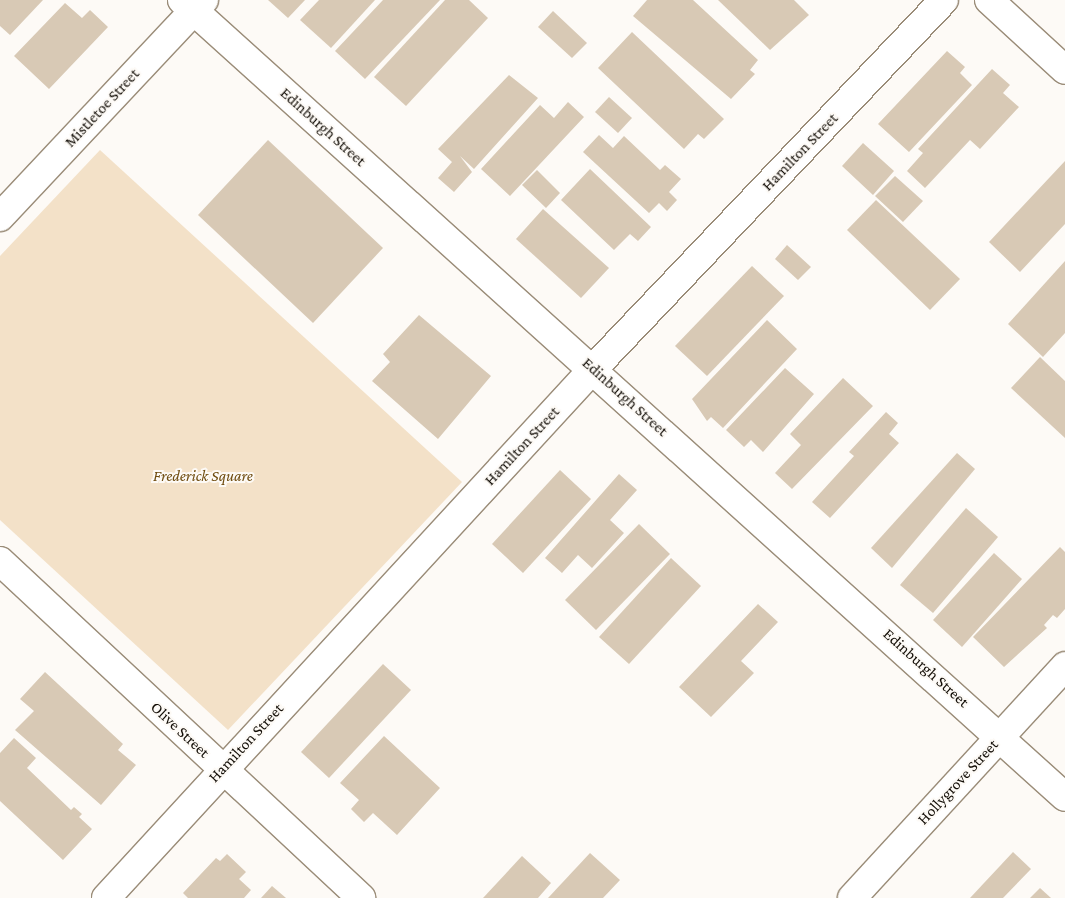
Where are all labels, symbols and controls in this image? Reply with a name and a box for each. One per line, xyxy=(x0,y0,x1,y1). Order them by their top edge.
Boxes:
street label: Mistletoe Street xyxy=(61,65,143,151)
street label: Edinburgh Street xyxy=(276,83,370,171)
street label: Hamilton Street xyxy=(758,109,842,195)
street label: Edinburgh Street xyxy=(578,353,672,441)
street label: Hamilton Street xyxy=(480,402,564,490)
park label: Frederick Square xyxy=(153,466,253,486)
street label: Edinburgh Street xyxy=(879,624,973,712)
street label: Olive Street xyxy=(146,698,214,762)
street label: Hamilton Street xyxy=(204,699,288,787)
street label: Hollygrove Street xyxy=(914,735,1002,829)

